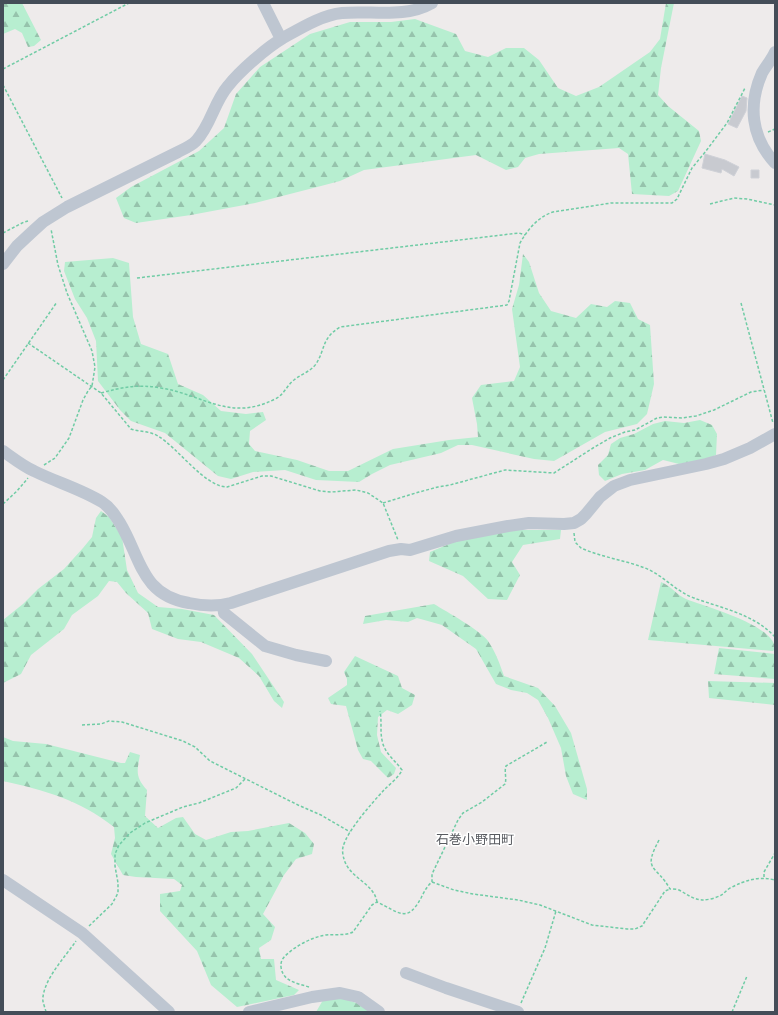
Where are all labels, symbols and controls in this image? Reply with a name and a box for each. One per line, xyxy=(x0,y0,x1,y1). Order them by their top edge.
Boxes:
district label: 石巻小野田町 xyxy=(436,830,514,848)

